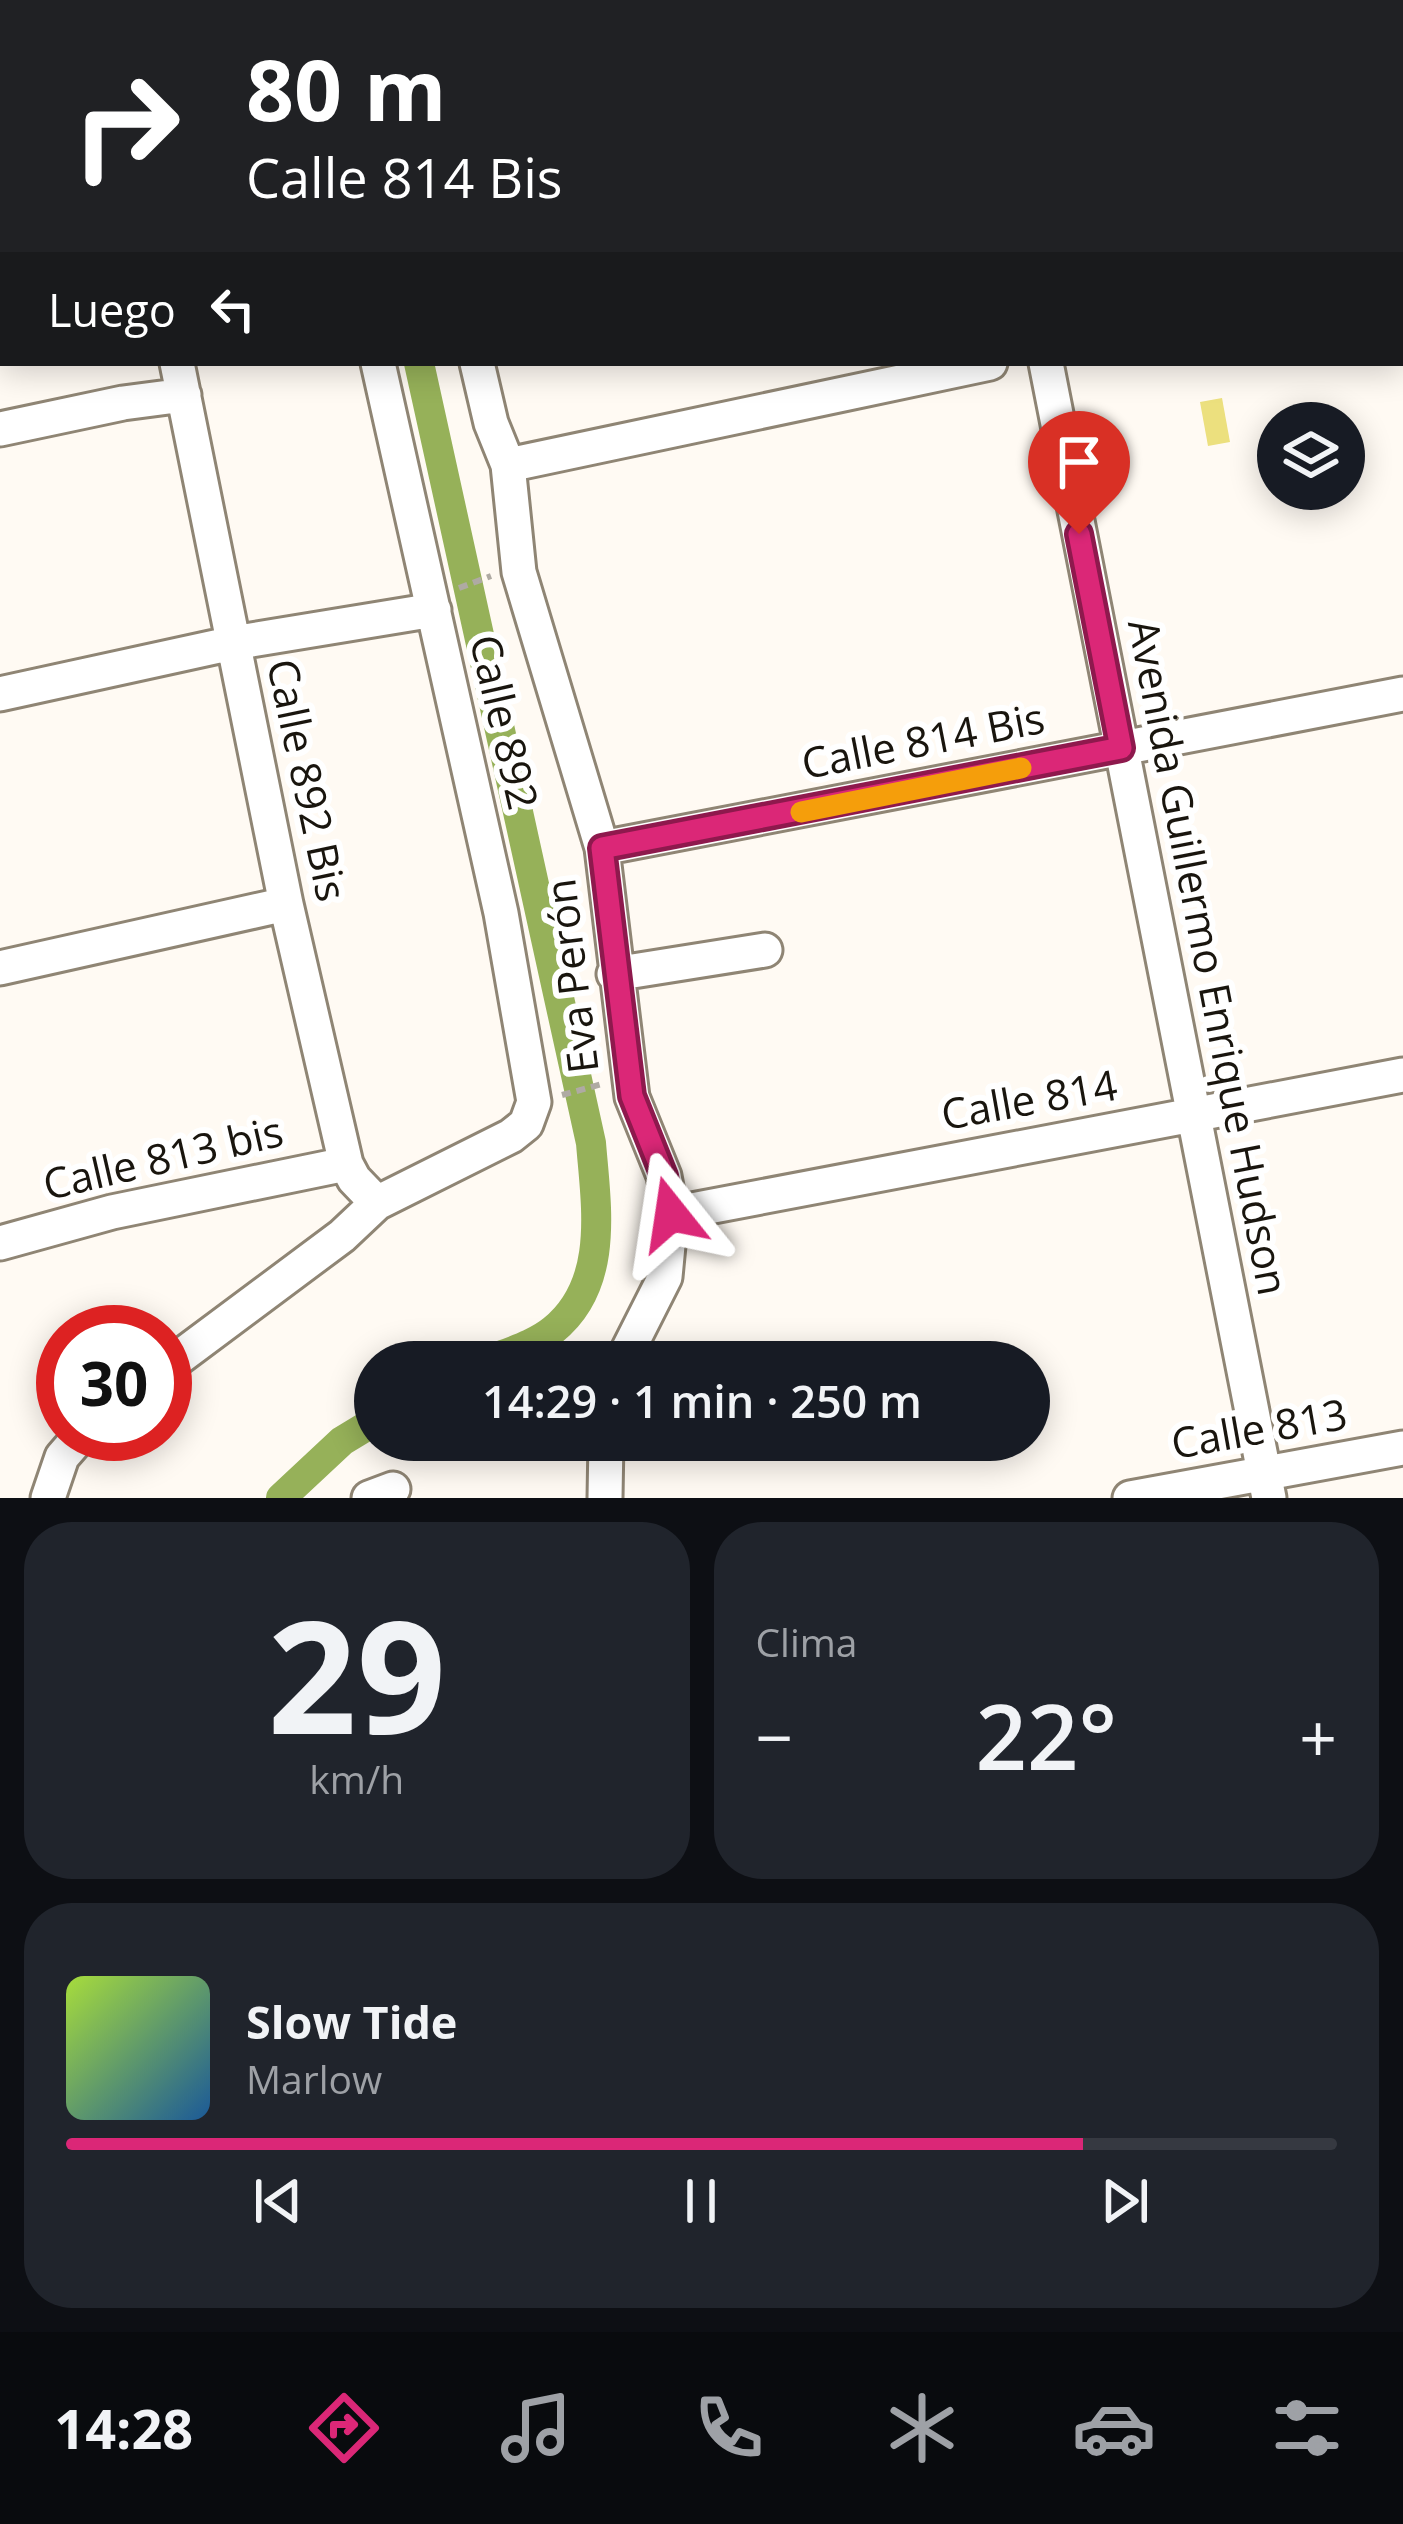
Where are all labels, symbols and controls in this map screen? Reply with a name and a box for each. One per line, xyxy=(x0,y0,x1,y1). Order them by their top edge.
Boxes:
text: 80 m xyxy=(246,31,446,146)
icon: right xyxy=(48,48,204,204)
text: Calle 814 Bis xyxy=(246,140,563,214)
icon: left xyxy=(200,276,266,342)
text: Luego xyxy=(48,279,176,340)
map controls xyxy=(1257,402,1365,510)
button: layers xyxy=(1257,402,1365,510)
pin xyxy=(1028,411,1130,534)
icon: arrive xyxy=(1046,429,1112,495)
street label: Avenida Guillermo Enrique Hudson xyxy=(1116,614,1303,1300)
street label: Calle 892 xyxy=(458,629,553,815)
street label: Calle 892 Bis xyxy=(255,653,362,906)
street label: Calle 814 Bis xyxy=(796,688,1049,791)
street label: Eva Perón xyxy=(530,876,611,1077)
street label: Calle 814 xyxy=(936,1055,1121,1142)
street label: Calle 813 bis xyxy=(37,1101,288,1212)
position arrow xyxy=(608,1151,734,1277)
speed limit sign: 30 xyxy=(36,1305,192,1461)
text: 14:29 · 1 min · 250 m xyxy=(482,1370,922,1431)
street label: Calle 813 xyxy=(1166,1384,1351,1471)
text: 29 xyxy=(268,1567,446,1780)
text: Clima xyxy=(756,1615,858,1668)
text: 22° xyxy=(976,1674,1117,1796)
text: − xyxy=(756,1691,793,1781)
text: + xyxy=(1299,1691,1337,1781)
text: km/h xyxy=(309,1752,404,1805)
text: Slow Tide xyxy=(246,1991,457,2052)
text: Marlow xyxy=(246,2052,382,2105)
icon: previous xyxy=(245,2168,311,2234)
icon: pause xyxy=(668,2168,734,2234)
icon: next xyxy=(1092,2168,1158,2234)
icon: directions xyxy=(302,2386,386,2470)
icon: music xyxy=(494,2386,578,2470)
icon: phone xyxy=(687,2386,771,2470)
icon: climate xyxy=(880,2386,964,2470)
icon: car xyxy=(1072,2386,1156,2470)
icon: filters xyxy=(1265,2386,1349,2470)
text: 14:28 xyxy=(54,2391,193,2465)

